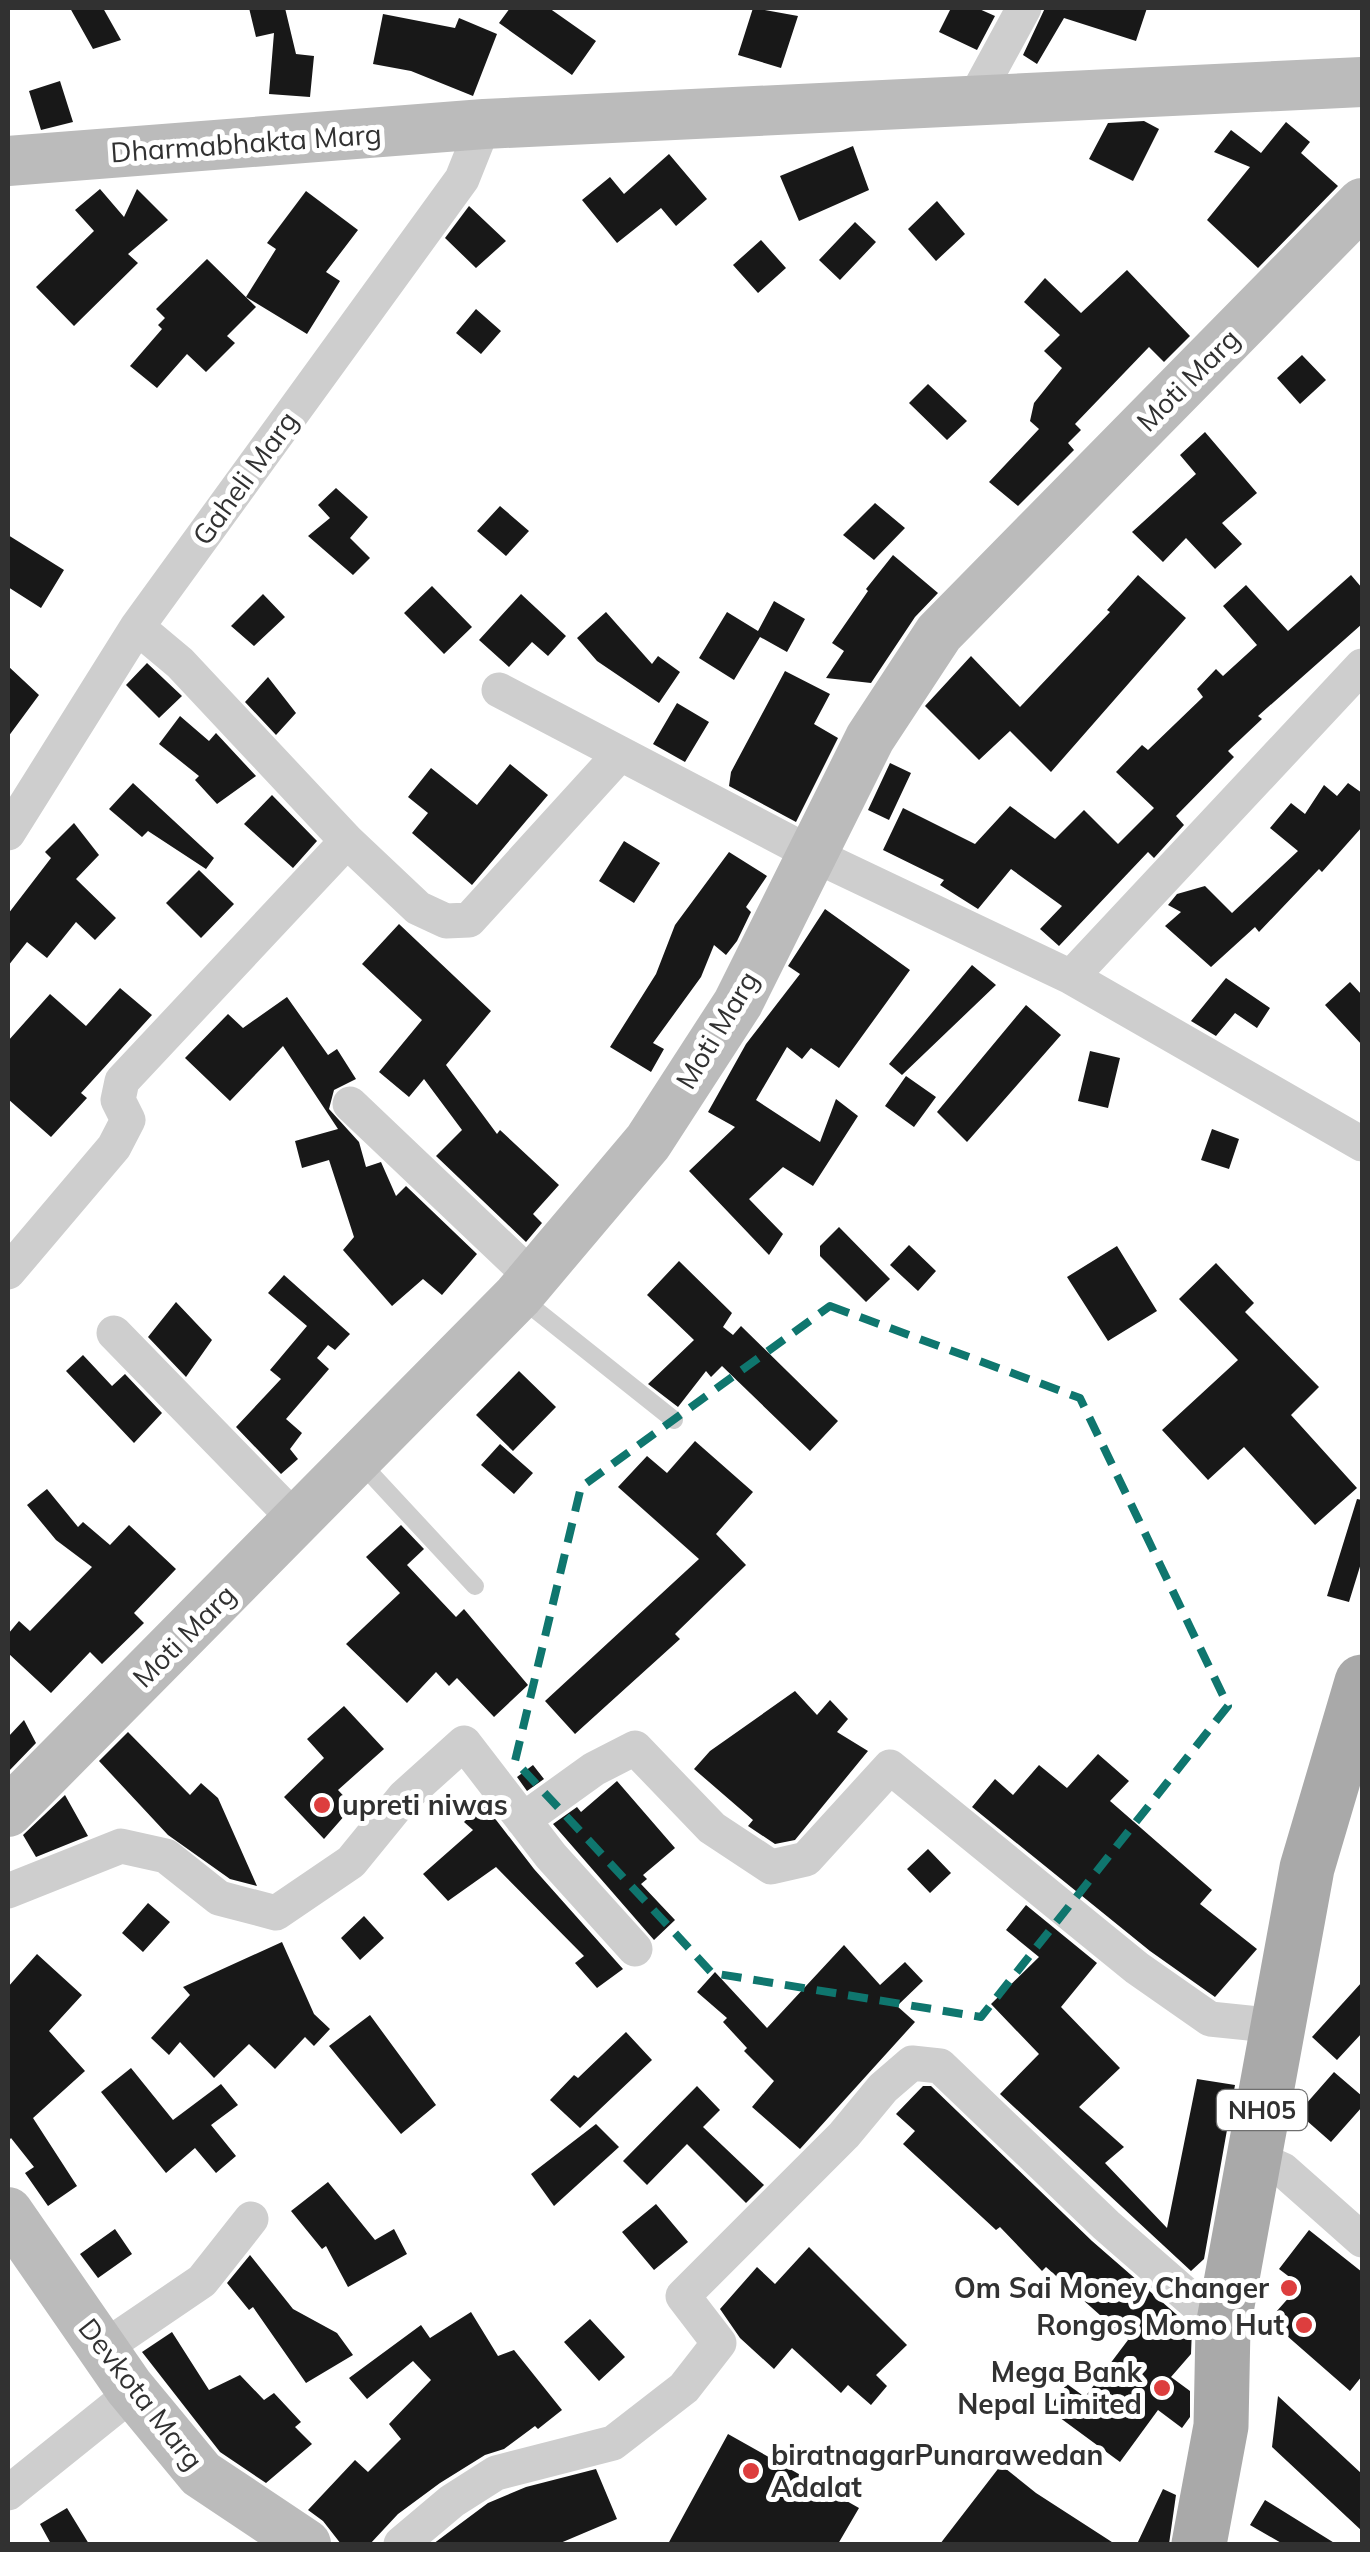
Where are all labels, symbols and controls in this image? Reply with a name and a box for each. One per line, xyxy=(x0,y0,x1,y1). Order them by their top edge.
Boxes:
street label: Dharmabhakta Marg xyxy=(109,116,383,169)
street label: Moti Marg xyxy=(1129,321,1246,438)
street label: Gaheli Marg xyxy=(184,404,305,552)
street label: Moti Marg xyxy=(668,964,765,1095)
street label: Moti Marg xyxy=(125,1577,242,1694)
place label: upreti niwas xyxy=(342,1787,508,1822)
marker: upreti niwas xyxy=(311,1794,333,1816)
road number: NH05 xyxy=(1217,2090,1307,2130)
place label: Om Sai Money Changer xyxy=(954,2270,1269,2305)
marker: Om Sai Money Changer xyxy=(1278,2277,1300,2299)
place label: Rongos Momo Hut xyxy=(1036,2307,1284,2342)
street label: Devkota Marg xyxy=(71,2311,211,2476)
marker: Rongos Momo Hut xyxy=(1293,2314,1315,2336)
place label: Mega Bank Nepal Limited xyxy=(957,2354,1143,2421)
marker: Mega Bank Nepal Limited xyxy=(1151,2377,1173,2399)
place label: biratnagarPunarawedan Adalat xyxy=(771,2437,1103,2504)
marker: biratnagarPunarawedan Adalat xyxy=(740,2460,762,2482)

